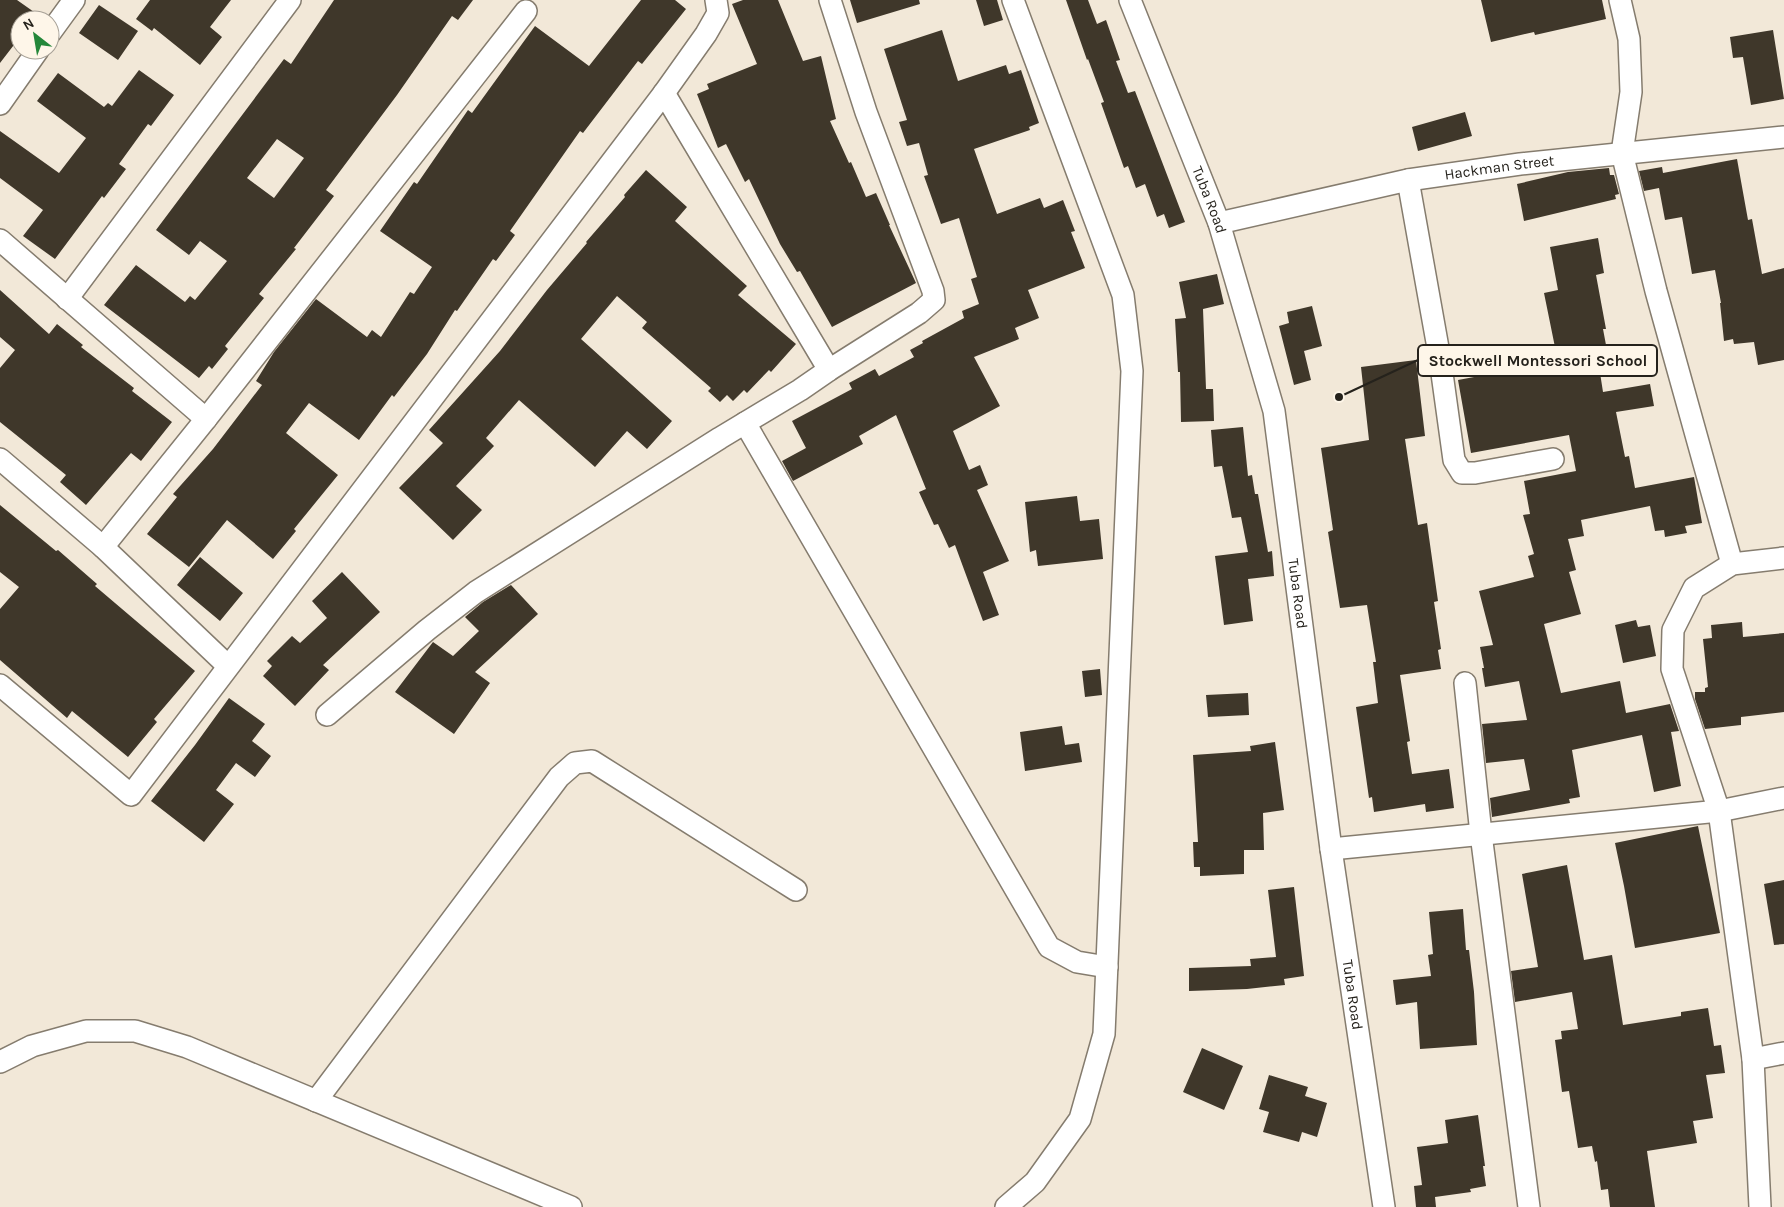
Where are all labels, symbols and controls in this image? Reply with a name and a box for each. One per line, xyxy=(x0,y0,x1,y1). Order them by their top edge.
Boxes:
north arrow xyxy=(10,10,60,60)
text: N xyxy=(20,14,37,34)
street label: Hackman Street xyxy=(1443,152,1555,184)
street label: Tuba Road xyxy=(1188,163,1231,235)
callout: Stockwell Montessori School xyxy=(1418,345,1657,376)
text: Stockwell Montessori School xyxy=(1429,351,1647,370)
street label: Tuba Road xyxy=(1284,557,1311,630)
street label: Tuba Road xyxy=(1338,958,1367,1031)

